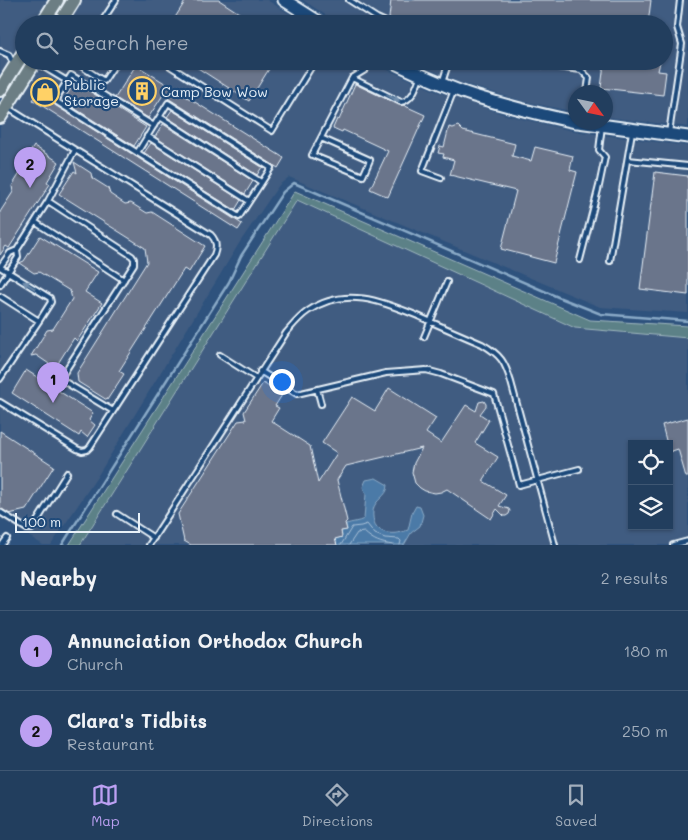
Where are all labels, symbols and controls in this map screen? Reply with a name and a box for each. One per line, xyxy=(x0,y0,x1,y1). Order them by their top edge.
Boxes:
search box xyxy=(15,15,673,70)
icon: search xyxy=(33,29,61,57)
text: Search here xyxy=(73,30,189,55)
place label: Public Storage xyxy=(64,75,119,110)
building icon: Camp Bow Wow xyxy=(127,76,157,106)
shop icon: Public Storage xyxy=(30,77,60,107)
place label: Camp Bow Wow xyxy=(161,82,268,101)
north arrow xyxy=(568,85,613,130)
one-way arrow xyxy=(386,94,400,102)
pin: 2 xyxy=(14,147,46,188)
one-way arrow xyxy=(23,281,36,290)
pin: 1 xyxy=(37,362,69,403)
your location xyxy=(269,369,295,395)
map controls xyxy=(628,440,673,530)
button: locate xyxy=(628,440,673,485)
button: layers xyxy=(628,485,673,530)
scale bar xyxy=(15,510,140,533)
text: 100 m xyxy=(22,512,61,531)
text: Nearby xyxy=(20,564,97,591)
text: 2 results xyxy=(601,567,668,588)
text: Annunciation Orthodox Church xyxy=(67,628,363,653)
text: 1 xyxy=(32,640,40,661)
text: 180 m xyxy=(623,640,668,661)
text: Church xyxy=(67,653,123,674)
text: Clara's Tidbits xyxy=(67,708,207,733)
text: 2 xyxy=(32,720,40,741)
text: 250 m xyxy=(622,720,668,741)
text: Restaurant xyxy=(67,733,155,754)
tab: Map xyxy=(91,781,120,830)
tab: Directions xyxy=(302,781,373,830)
tab: Saved xyxy=(555,781,597,830)

